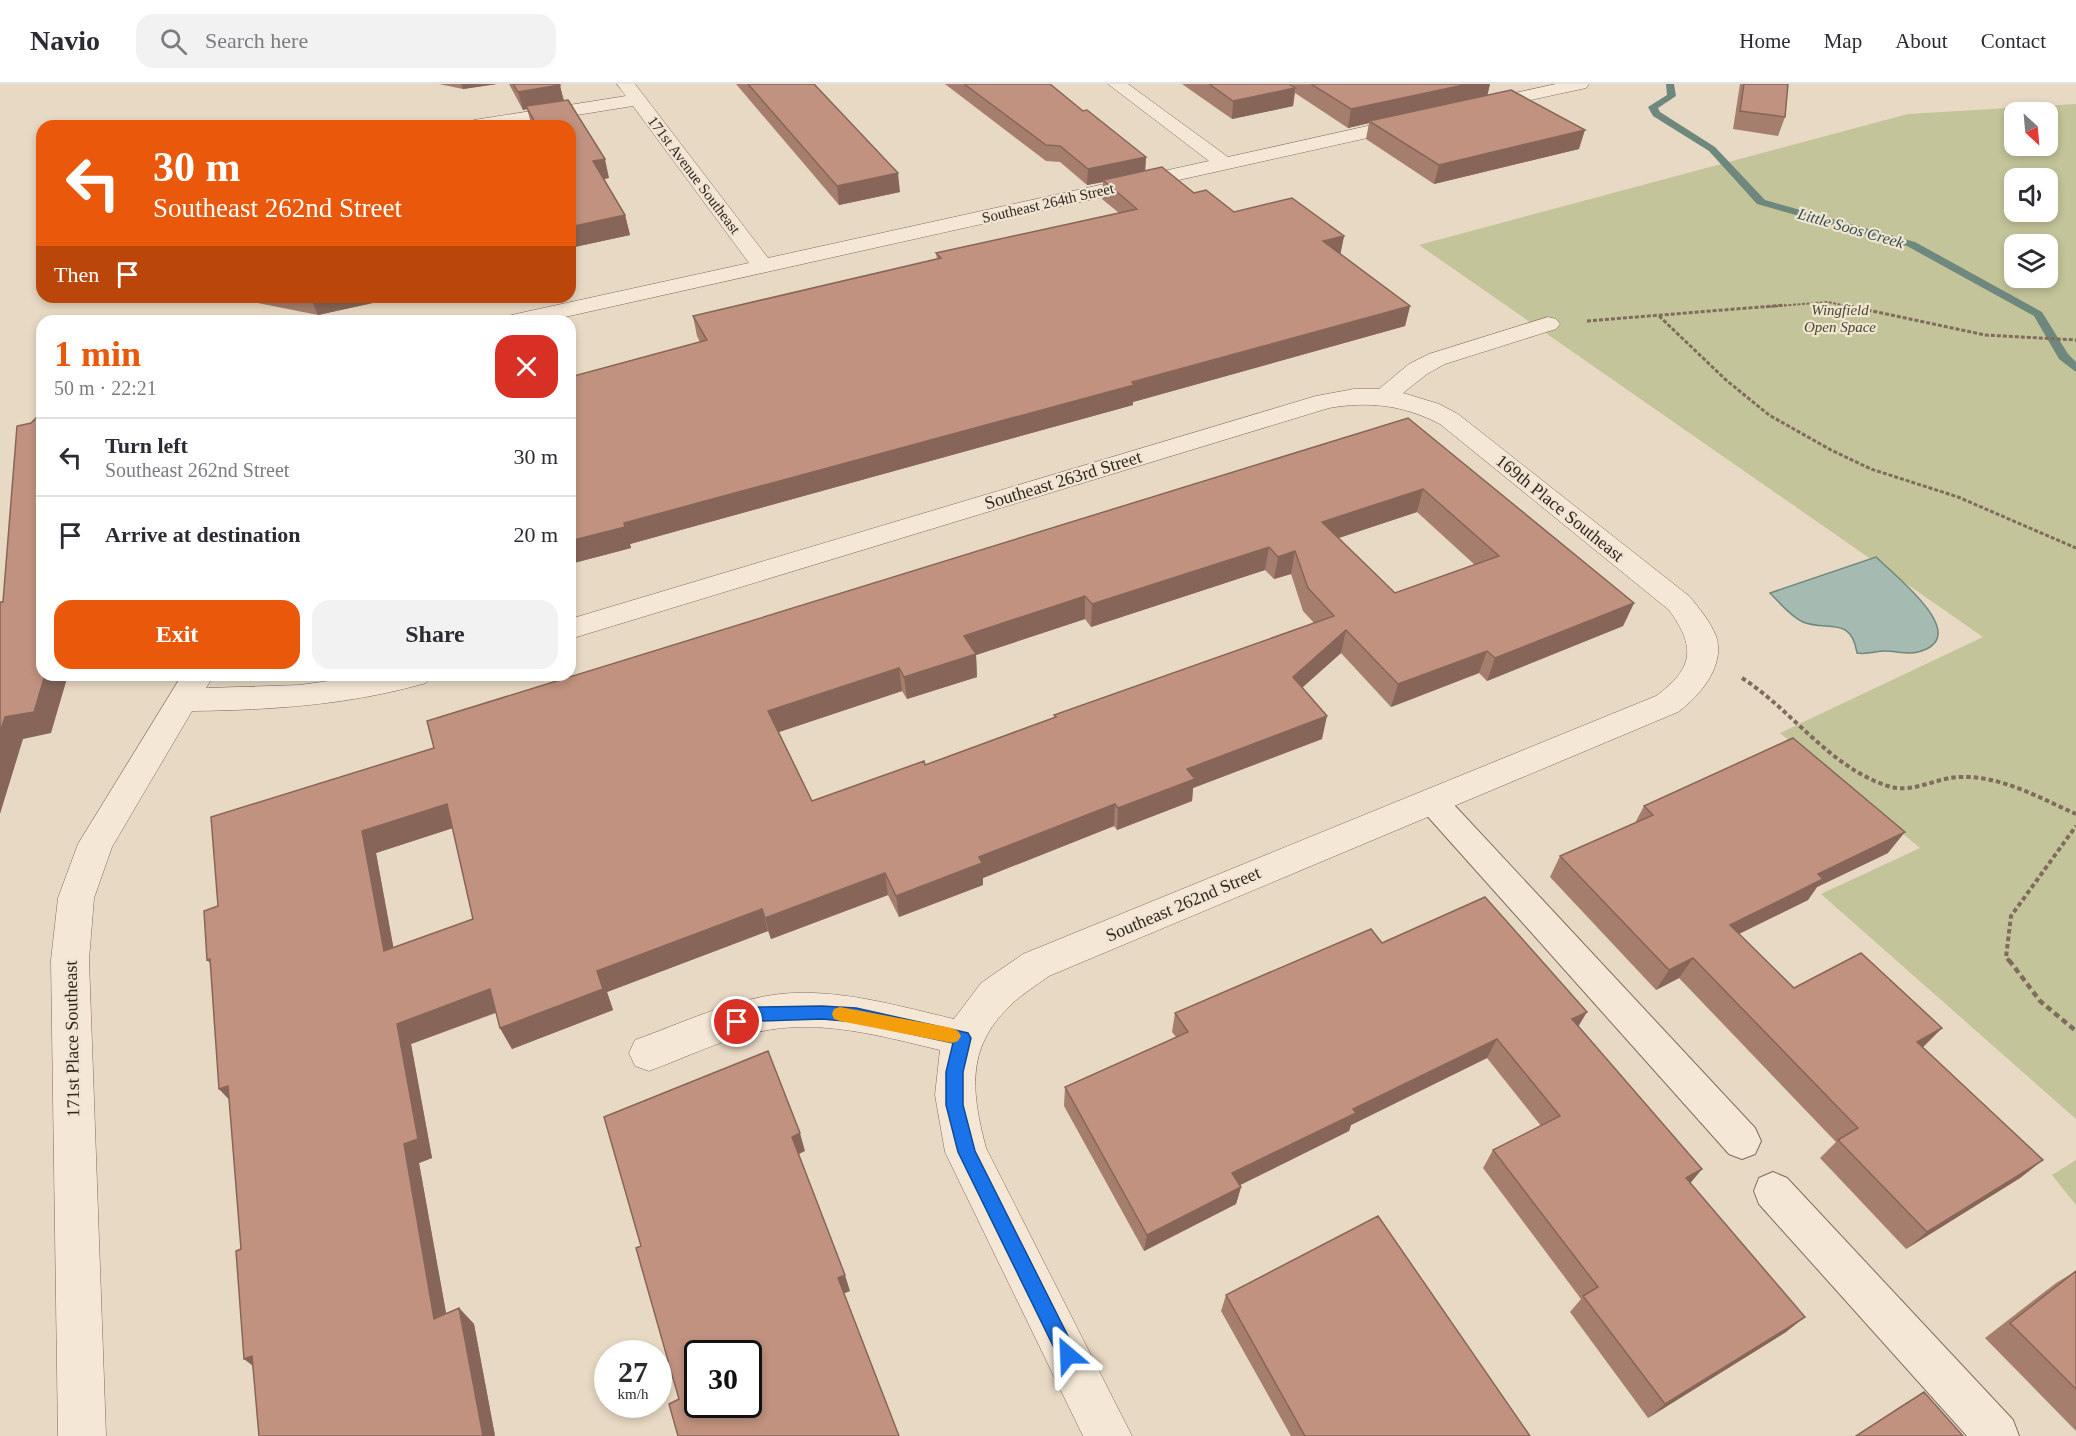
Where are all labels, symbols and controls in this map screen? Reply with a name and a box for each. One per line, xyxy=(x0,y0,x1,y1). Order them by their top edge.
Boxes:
search box xyxy=(136,14,556,68)
text: Navio xyxy=(30,25,100,56)
icon: search xyxy=(157,25,190,58)
text: Search here xyxy=(205,28,308,53)
text: Home xyxy=(1739,29,1791,53)
text: Map xyxy=(1824,29,1862,53)
text: About xyxy=(1895,29,1948,53)
text: Contact xyxy=(1981,29,2046,53)
north arrow xyxy=(2004,102,2058,156)
map controls xyxy=(2004,102,2058,288)
street label: 171st Avenue Southeast xyxy=(645,113,744,238)
icon: left xyxy=(54,144,132,222)
text: 30 m xyxy=(153,144,241,190)
button: sound xyxy=(2004,168,2058,222)
street label: Southeast 264th Street xyxy=(980,180,1116,226)
text: Southeast 262nd Street xyxy=(153,193,402,223)
water label: Little Soos Creek xyxy=(1795,204,1907,252)
button: layers xyxy=(2004,234,2058,288)
icon: arrive xyxy=(111,258,144,291)
text: Then xyxy=(54,262,99,287)
park label: Wingfield Open Space xyxy=(1804,302,1876,335)
text: 1 min xyxy=(54,334,141,374)
button: close xyxy=(495,335,558,398)
text: 50 m · 22:21 xyxy=(54,377,157,399)
text: Turn left xyxy=(105,433,188,458)
icon: left xyxy=(54,441,87,474)
text: 30 m xyxy=(513,444,558,469)
street label: Southeast 263rd Street xyxy=(982,447,1144,513)
street label: 169th Place Southeast xyxy=(1492,450,1628,566)
text: Southeast 262nd Street xyxy=(105,459,289,481)
icon: arrive xyxy=(54,519,87,552)
text: Arrive at destination xyxy=(105,522,301,547)
text: 20 m xyxy=(513,522,558,547)
button: Exit xyxy=(54,600,300,669)
button: Share xyxy=(312,600,558,669)
street label: Southeast 262nd Street xyxy=(1103,862,1263,946)
street label: 171st Place Southeast xyxy=(61,960,83,1118)
pin xyxy=(711,996,762,1047)
icon: arrive xyxy=(720,1005,753,1038)
position arrow xyxy=(1036,1323,1100,1387)
speed limit sign: 30 xyxy=(684,1340,762,1418)
text: 27 xyxy=(618,1355,648,1388)
text: km/h xyxy=(618,1386,648,1402)

